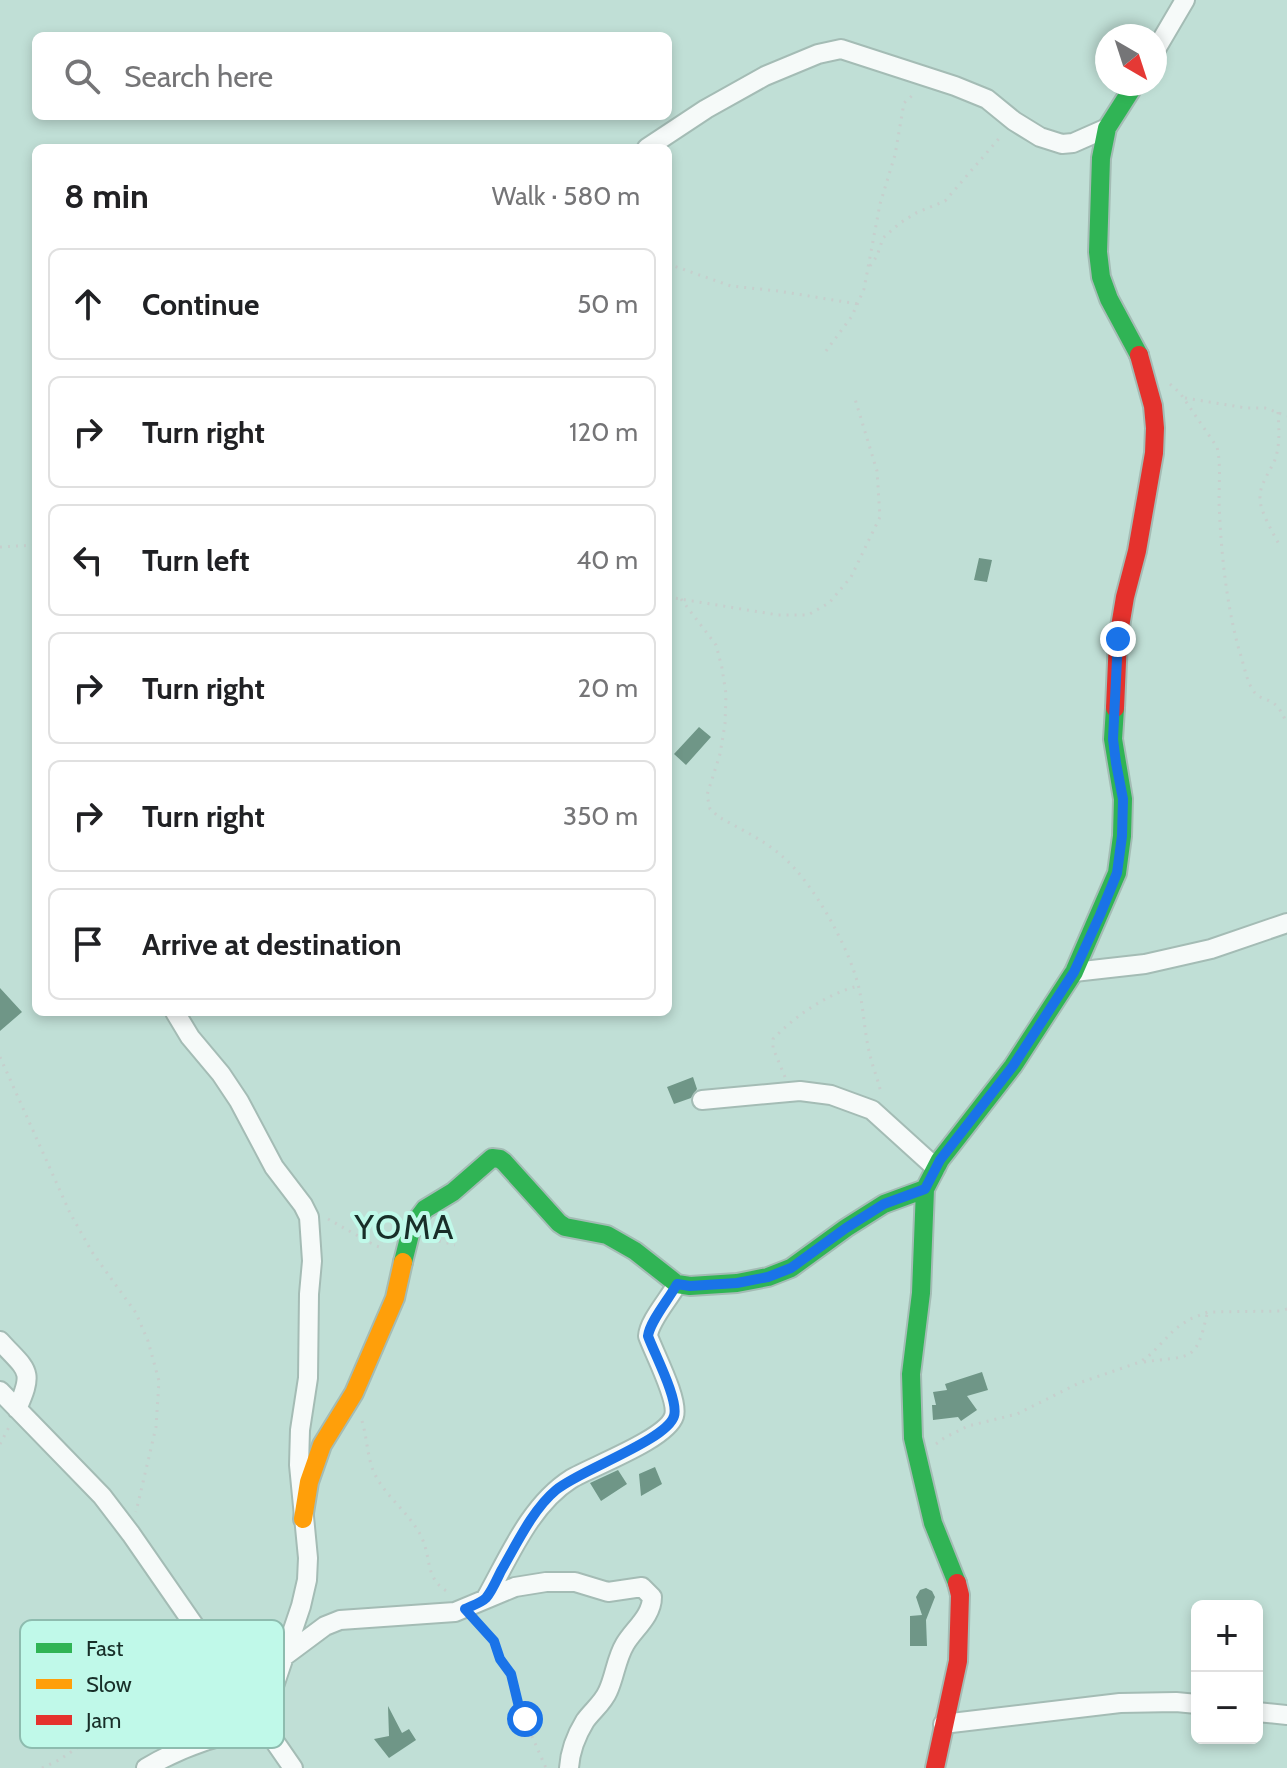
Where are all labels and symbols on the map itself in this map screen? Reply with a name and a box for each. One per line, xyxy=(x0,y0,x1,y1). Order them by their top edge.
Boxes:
north arrow xyxy=(1095,24,1167,96)
route end xyxy=(1100,621,1136,657)
district label: YOMA xyxy=(354,1206,455,1248)
legend xyxy=(20,1620,284,1748)
text: Fast xyxy=(86,1635,124,1662)
text: Slow xyxy=(86,1671,132,1698)
route start xyxy=(507,1701,543,1737)
text: Jam xyxy=(85,1707,121,1734)

